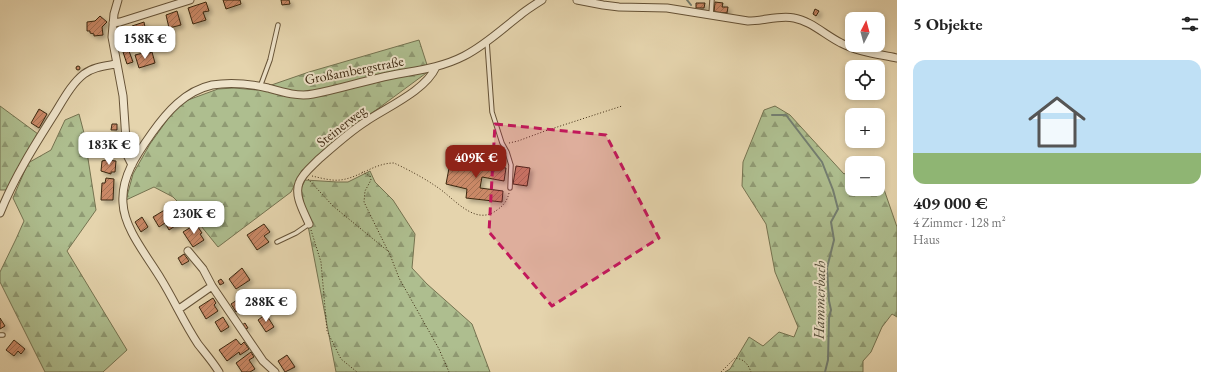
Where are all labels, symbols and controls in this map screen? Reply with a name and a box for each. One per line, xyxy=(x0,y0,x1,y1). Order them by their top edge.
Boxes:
north arrow xyxy=(845,12,885,52)
map controls xyxy=(845,12,885,196)
text: 5 Objekte xyxy=(913,13,983,35)
icon: filters xyxy=(1179,13,1201,35)
pin: 158K € xyxy=(112,26,178,60)
text: 158K € xyxy=(123,30,167,47)
street label: Großambergstraße xyxy=(303,51,406,88)
button: locate xyxy=(845,60,885,100)
icon: home xyxy=(1021,86,1093,158)
street label: Steinerweg xyxy=(313,100,370,151)
button: + xyxy=(845,108,885,148)
pin: 183K € xyxy=(76,132,142,166)
text: 183K € xyxy=(87,136,131,153)
pin: 409K € xyxy=(443,145,509,179)
text: 409K € xyxy=(454,149,498,166)
button: − xyxy=(845,156,885,196)
text: 409 000 € xyxy=(913,192,988,214)
pin: 230K € xyxy=(161,201,227,235)
text: 230K € xyxy=(172,205,216,222)
text: 4 Zimmer · 128 m² xyxy=(913,214,1006,231)
text: Haus xyxy=(913,231,940,248)
water label: Hammerbach xyxy=(809,260,829,340)
pin: 288K € xyxy=(233,289,299,323)
text: 288K € xyxy=(244,293,288,310)

